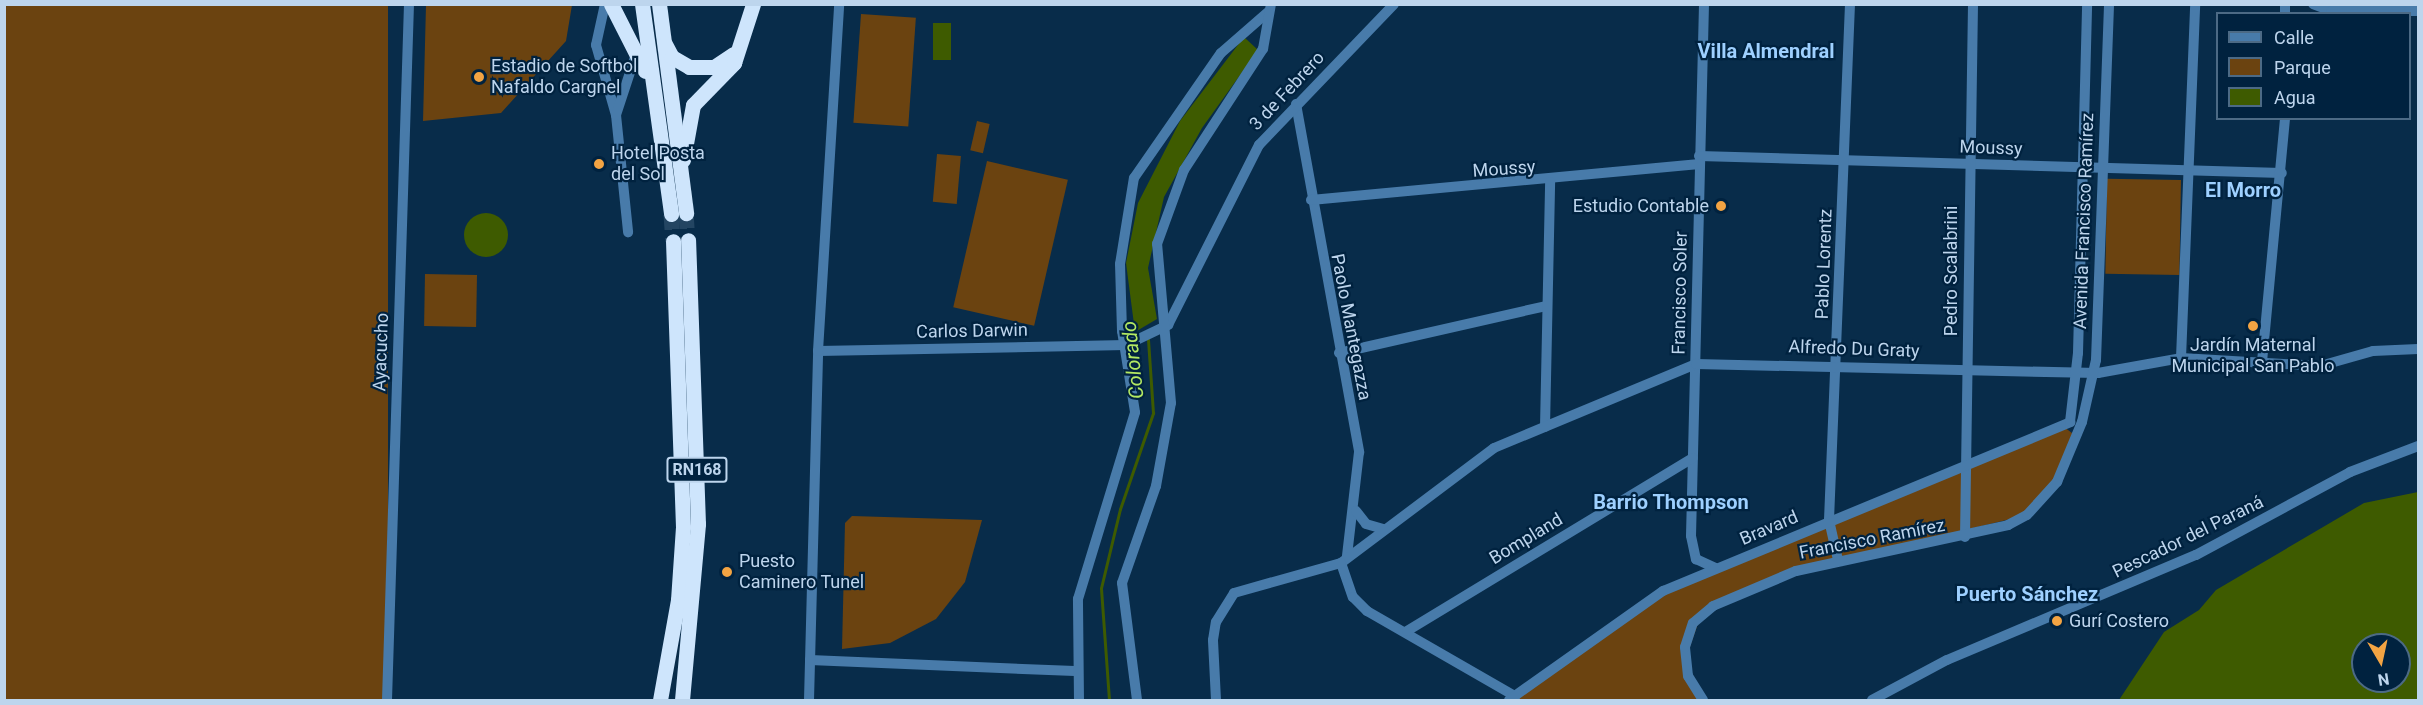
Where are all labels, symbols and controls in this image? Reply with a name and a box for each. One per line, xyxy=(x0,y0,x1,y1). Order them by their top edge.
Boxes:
legend xyxy=(2216,12,2411,120)
text: Calle xyxy=(2274,27,2314,48)
district label: Villa Almendral xyxy=(1698,39,1834,63)
street label: 3 de Febrero xyxy=(1245,47,1329,135)
place label: Estadio de Softbol Nafaldo Cargnel xyxy=(491,56,637,98)
text: Parque xyxy=(2274,57,2331,78)
marker: Estadio de Softbol Nafaldo Cargnel xyxy=(472,70,486,84)
text: Agua xyxy=(2274,87,2316,108)
street label: Avenida Francisco Ramírez xyxy=(2069,113,2099,329)
street label: Moussy xyxy=(1959,136,2023,160)
place label: Hotel Posta del Sol xyxy=(611,143,705,186)
street label: Moussy xyxy=(1472,156,1536,182)
marker: Hotel Posta del Sol xyxy=(592,157,606,171)
district label: El Morro xyxy=(2205,178,2281,202)
place label: Estudio Contable xyxy=(1573,195,1709,217)
marker: Estudio Contable xyxy=(1714,199,1728,213)
street label: Pedro Scalabrini xyxy=(1940,206,1962,336)
street label: Pablo Lorentz xyxy=(1811,208,1837,320)
street label: Francisco Soler xyxy=(1668,231,1692,355)
street label: Paolo Mantegazza xyxy=(1326,252,1376,402)
street label: Ayacucho xyxy=(369,312,393,392)
street label: Carlos Darwin xyxy=(916,319,1028,343)
marker: Jardín Maternal Municipal San Pablo xyxy=(2246,319,2260,333)
water label: Colorado xyxy=(1117,320,1149,400)
place label: Jardín Maternal Municipal San Pablo xyxy=(2171,335,2335,378)
street label: Alfredo Du Graty xyxy=(1788,336,1920,362)
road number: RN168 xyxy=(666,457,728,483)
district label: Barrio Thompson xyxy=(1593,490,1749,514)
street label: Pescador del Paraná xyxy=(2109,491,2267,583)
street label: Bravard xyxy=(1737,506,1801,550)
street label: Bompland xyxy=(1485,509,1567,569)
street label: Francisco Ramírez xyxy=(1797,514,1947,564)
place label: Puesto Caminero Tunel xyxy=(739,551,864,594)
marker: Puesto Caminero Tunel xyxy=(720,565,734,579)
district label: Puerto Sánchez xyxy=(1956,582,2098,606)
place label: Gurí Costero xyxy=(2069,610,2169,632)
marker: Gurí Costero xyxy=(2050,614,2064,628)
north arrow xyxy=(2351,633,2411,693)
text: N xyxy=(2377,669,2391,690)

